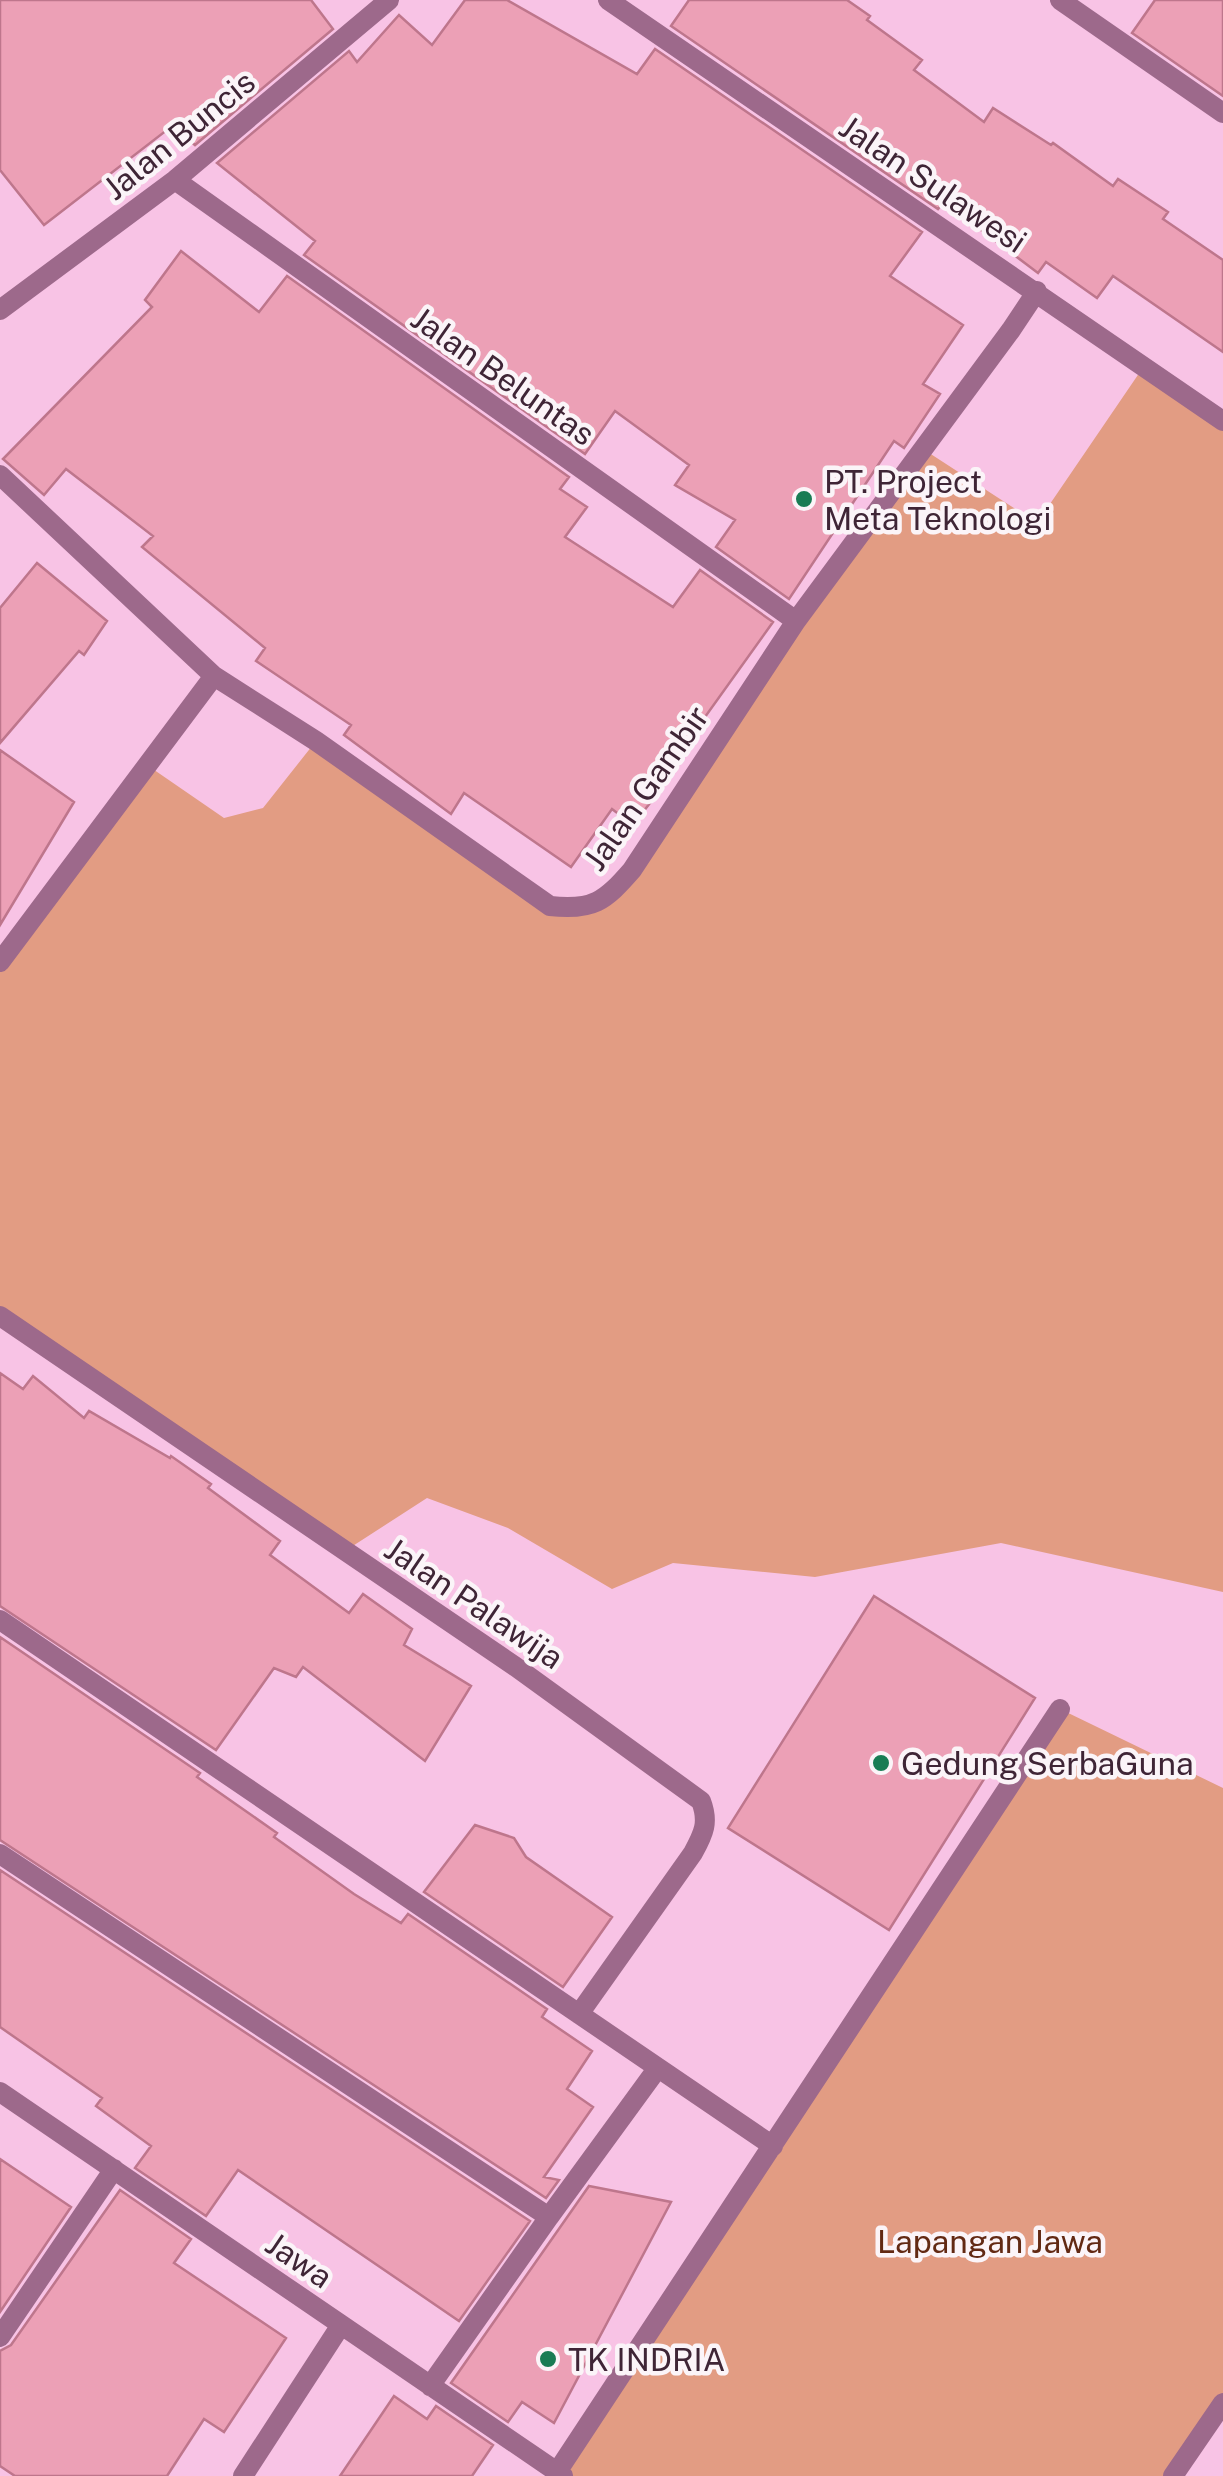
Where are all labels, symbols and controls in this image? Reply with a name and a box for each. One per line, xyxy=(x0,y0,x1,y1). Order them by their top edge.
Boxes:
street label: Jalan Buncis xyxy=(96,63,262,207)
street label: Jalan Sulawesi xyxy=(833,108,1033,260)
street label: Jalan Beluntas xyxy=(404,299,602,453)
place label: PT. Project Meta Teknologi xyxy=(824,463,1051,537)
marker: PT. Project Meta Teknologi xyxy=(793,488,815,510)
street label: Jalan Gambir xyxy=(576,699,716,877)
street label: Jalan Palawija xyxy=(378,1530,570,1676)
place label: Gedung SerbaGuna xyxy=(901,1745,1194,1782)
marker: Gedung SerbaGuna xyxy=(870,1752,892,1774)
park label: Lapangan Jawa xyxy=(877,2223,1103,2260)
street label: Jawa xyxy=(259,2225,339,2295)
place label: TK INDRIA xyxy=(568,2341,725,2378)
marker: TK INDRIA xyxy=(537,2348,559,2370)

